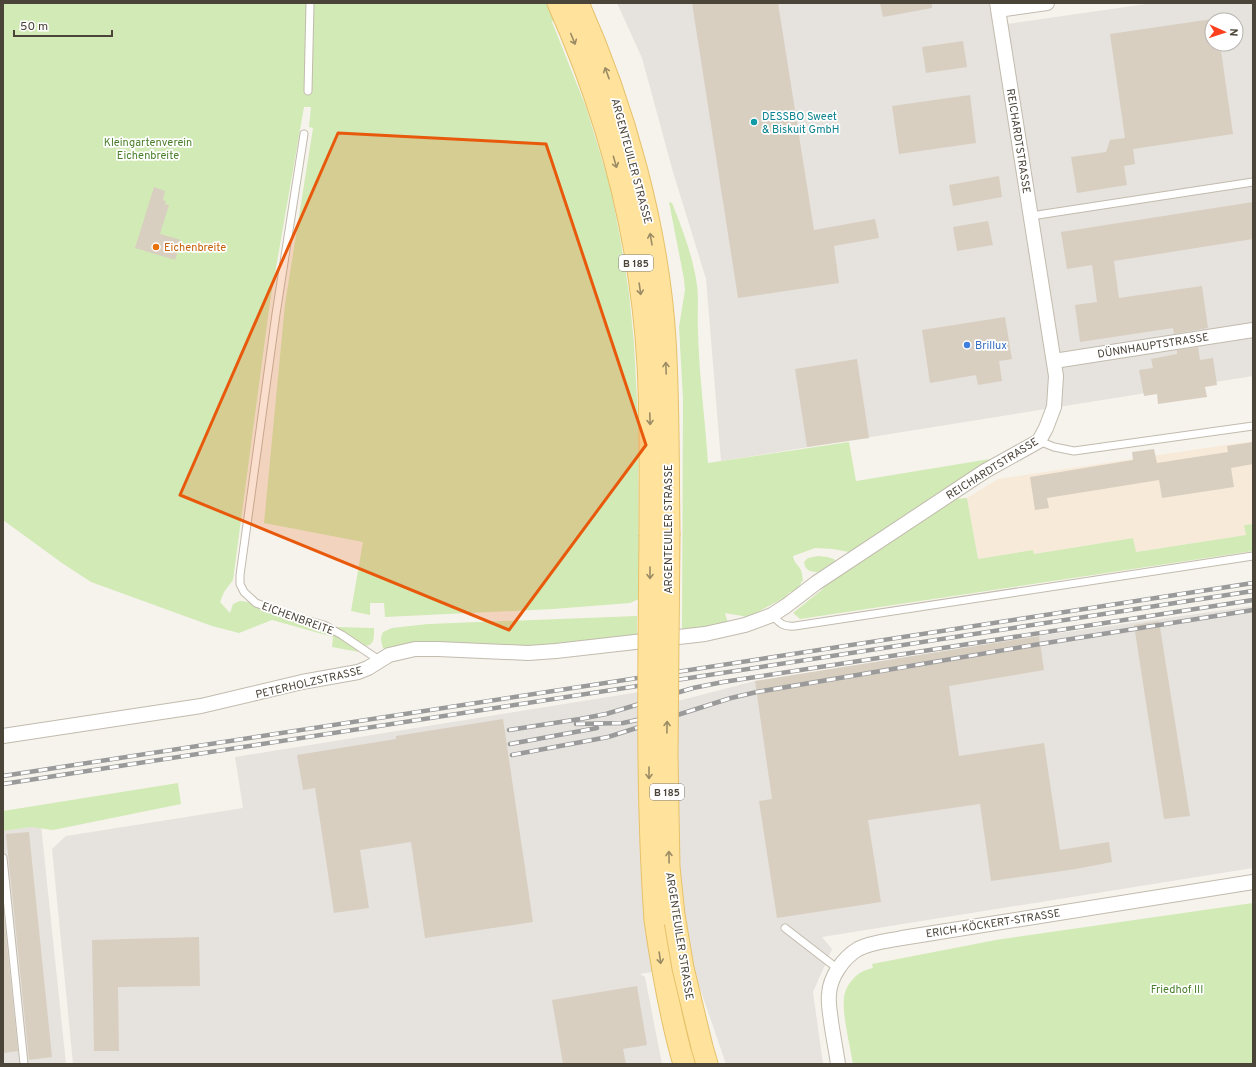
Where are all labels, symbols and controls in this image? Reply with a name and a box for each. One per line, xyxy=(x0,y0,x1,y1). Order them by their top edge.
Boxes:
scale bar xyxy=(14,12,112,38)
north arrow xyxy=(1204,12,1244,52)
text: 50 m xyxy=(20,19,48,35)
text: N xyxy=(1226,28,1240,37)
one-way arrow xyxy=(570,32,577,44)
one-way arrow xyxy=(602,68,610,80)
street label: REICHARDTSTRASSE xyxy=(1003,88,1033,195)
street label: ARGENTEUILER STRASSE xyxy=(608,97,655,226)
place label: DESSBO Sweet & Biskuit GmbH xyxy=(762,110,839,137)
marker: DESSBO Sweet & Biskuit GmbH xyxy=(749,117,759,127)
park label: Kleingartenverein Eichenbreite xyxy=(104,136,192,163)
one-way arrow xyxy=(612,155,619,168)
one-way arrow xyxy=(647,233,655,246)
place label: Eichenbreite xyxy=(164,241,226,255)
marker: Eichenbreite xyxy=(151,242,161,252)
road number: B 185 xyxy=(619,255,653,271)
one-way arrow xyxy=(636,282,644,295)
street label: DÜNNHAUPTSTRASSE xyxy=(1096,329,1210,362)
place label: Brillux xyxy=(975,339,1007,353)
marker: Brillux xyxy=(962,340,972,350)
one-way arrow xyxy=(662,362,669,375)
one-way arrow xyxy=(646,412,654,425)
street label: REICHARDTSTRASSE xyxy=(944,435,1041,503)
street label: ARGENTEUILER STRASSE xyxy=(662,464,676,594)
one-way arrow xyxy=(646,566,654,579)
street label: EICHENBREITE xyxy=(260,599,336,638)
street label: PETERHOLZSTRASSE xyxy=(254,664,364,702)
one-way arrow xyxy=(663,721,671,734)
one-way arrow xyxy=(645,766,653,779)
road number: B 185 xyxy=(650,784,684,800)
one-way arrow xyxy=(665,851,672,864)
street label: ARGENTEUILER STRASSE xyxy=(662,871,696,1001)
street label: ERICH-KÖCKERT-STRASSE xyxy=(925,905,1061,942)
one-way arrow xyxy=(656,951,664,964)
park label: Friedhof III xyxy=(1151,983,1203,997)

